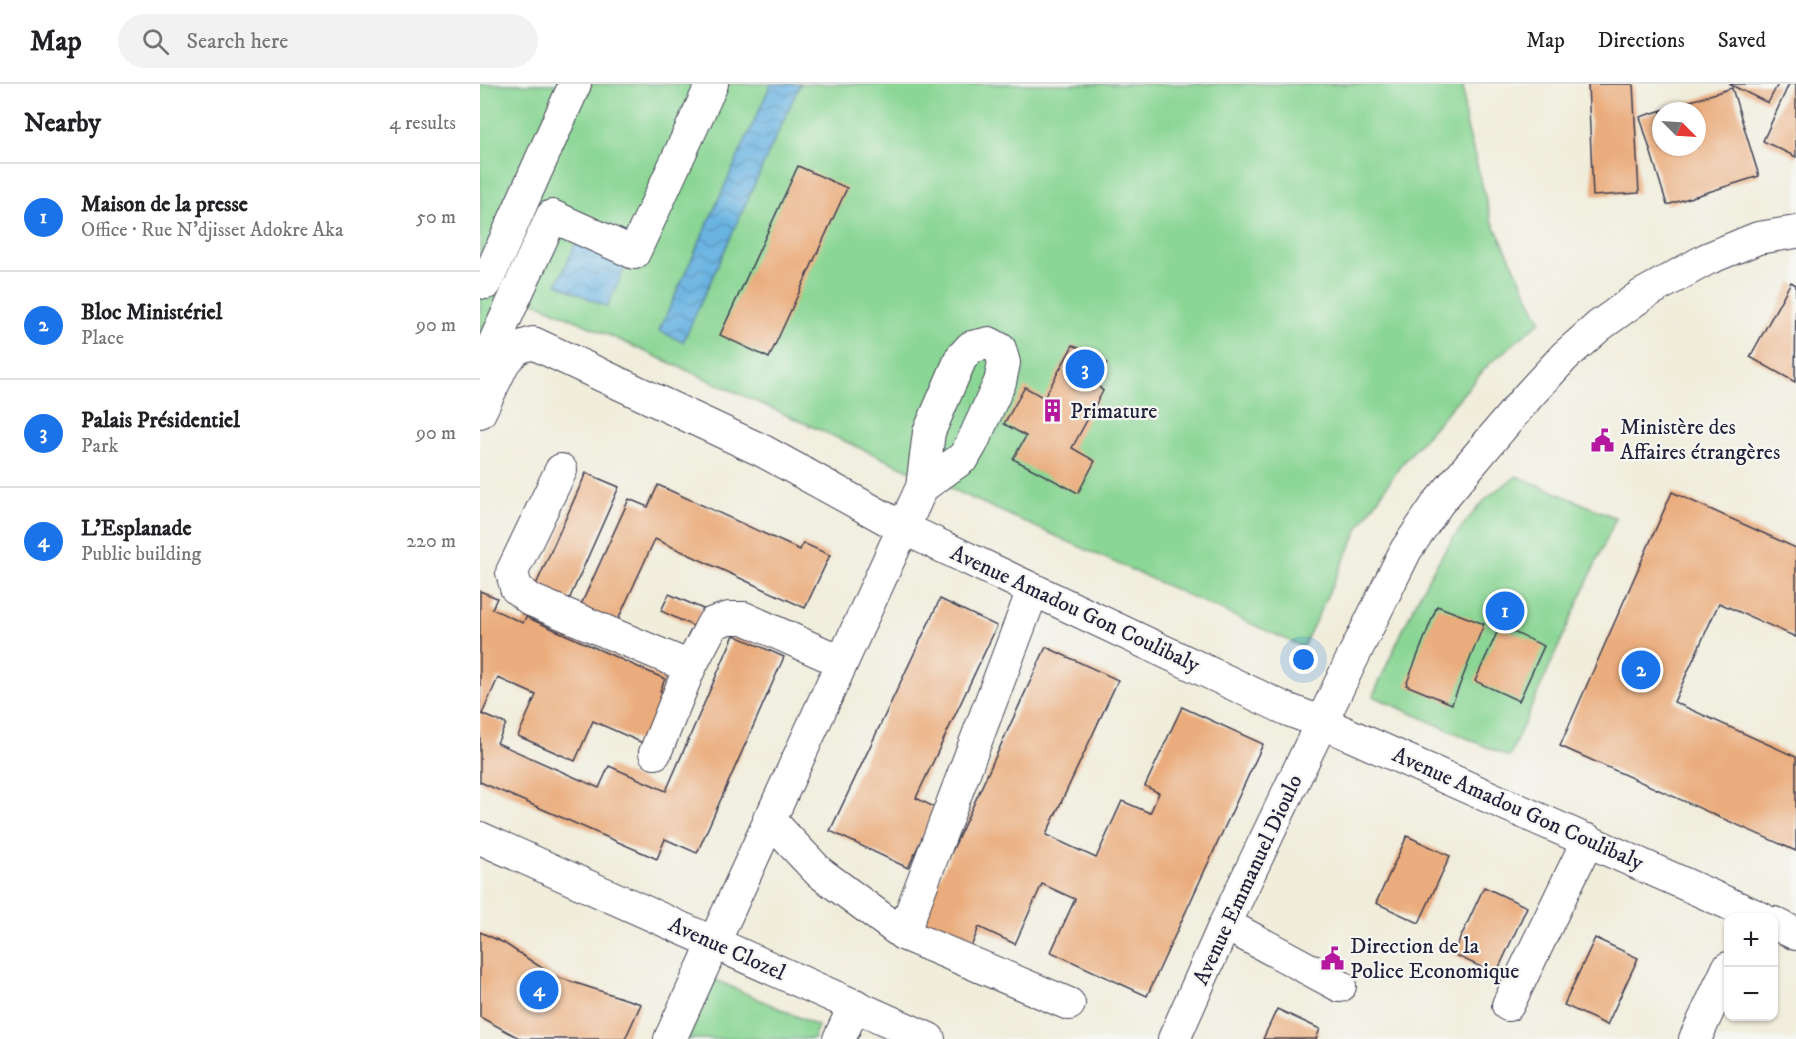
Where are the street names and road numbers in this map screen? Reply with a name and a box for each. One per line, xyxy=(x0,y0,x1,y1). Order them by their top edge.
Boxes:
street label: Avenue Amadou Gon Coulibaly xyxy=(946,539,1204,679)
street label: Avenue Amadou Gon Coulibaly xyxy=(1388,741,1648,877)
street label: Avenue Emmanuel Dioulo xyxy=(1187,770,1309,990)
street label: Avenue Clozel xyxy=(664,911,790,987)

